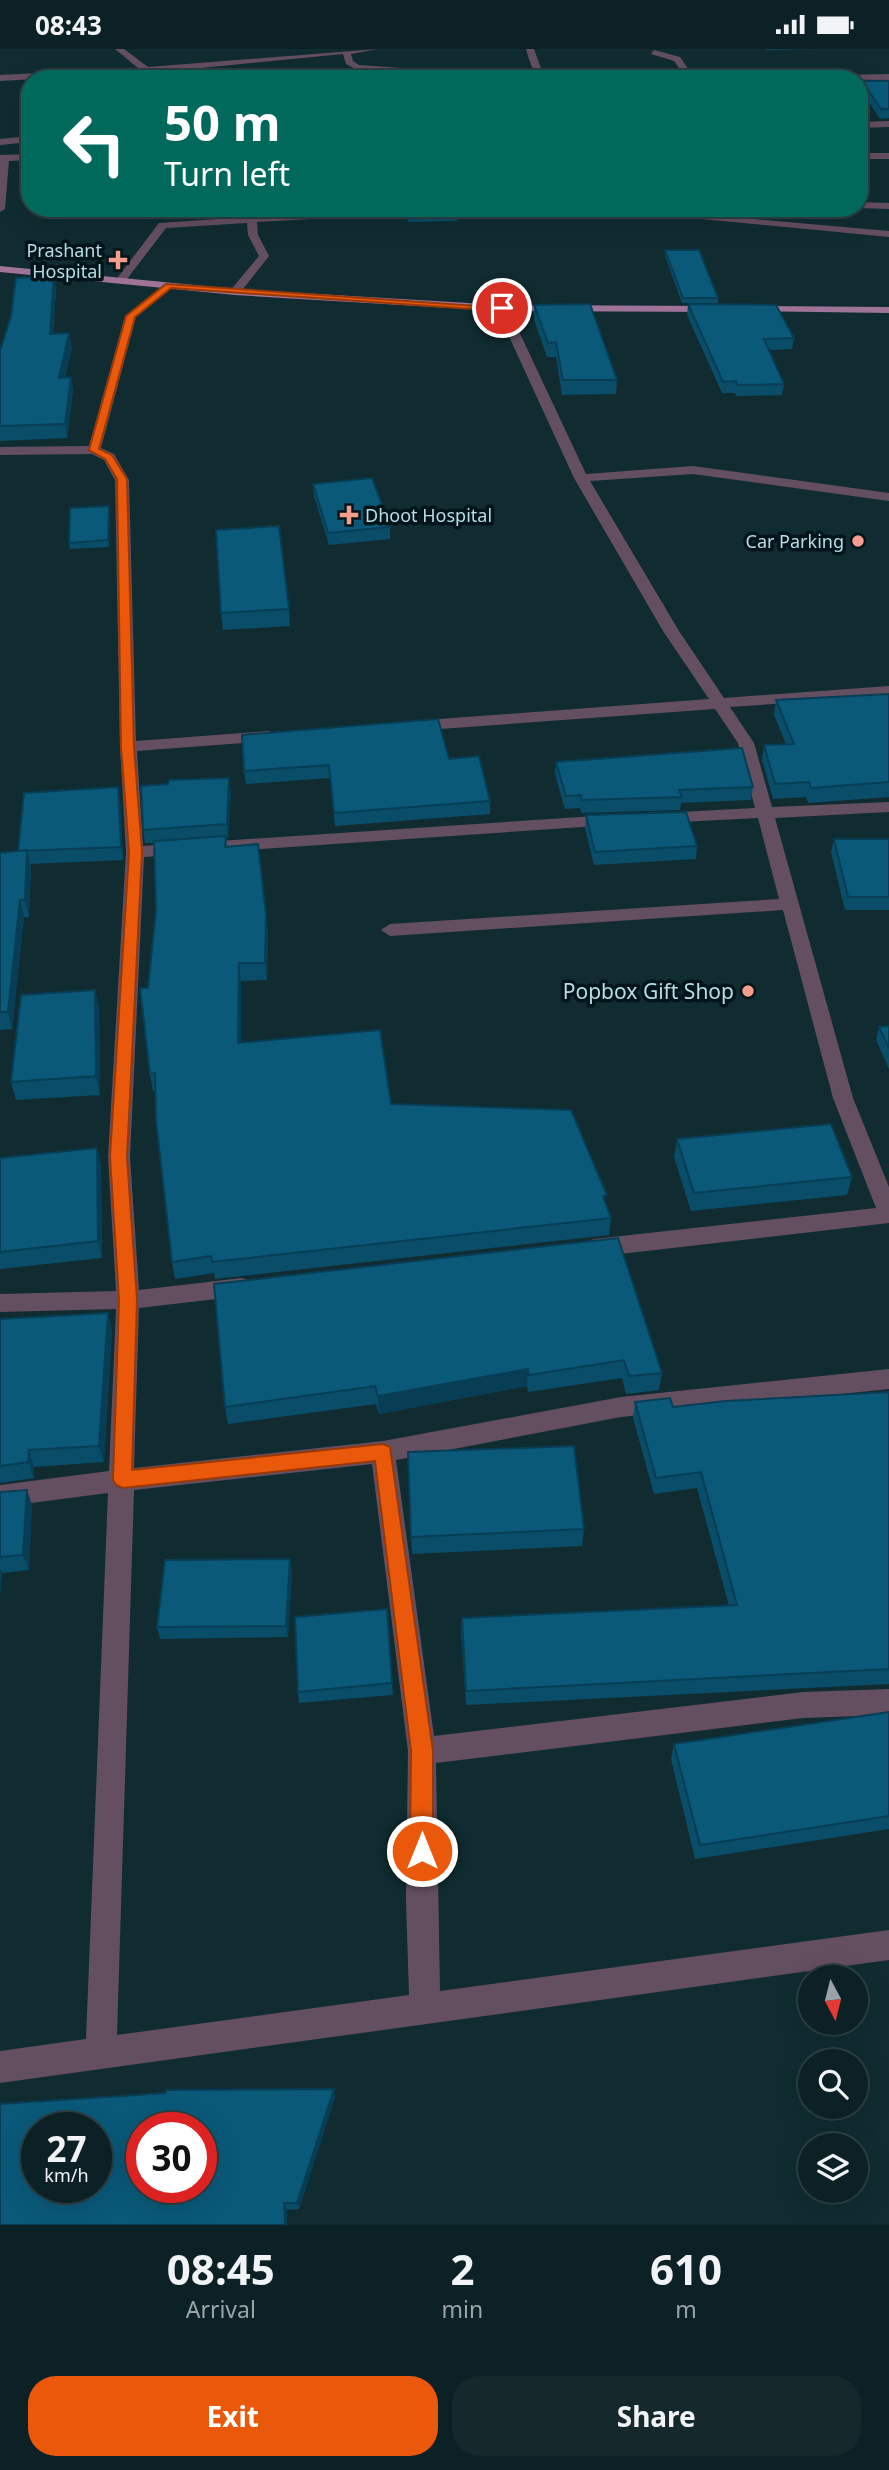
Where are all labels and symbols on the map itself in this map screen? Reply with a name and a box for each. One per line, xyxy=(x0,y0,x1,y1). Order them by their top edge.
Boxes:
place label: Prashant Hospital xyxy=(26,238,102,283)
marker: Prashant Hospital xyxy=(108,250,128,270)
pin xyxy=(472,278,532,338)
place label: Dhoot Hospital xyxy=(365,503,492,527)
marker: Dhoot Hospital xyxy=(339,505,359,525)
place label: Car Parking xyxy=(746,529,844,553)
marker: Car Parking xyxy=(850,533,866,549)
place label: Popbox Gift Shop xyxy=(563,977,734,1005)
marker: Popbox Gift Shop xyxy=(740,983,756,999)
position arrow xyxy=(385,1814,459,1888)
north arrow xyxy=(798,1965,868,2035)
speed limit sign: 30 xyxy=(126,2112,217,2203)

